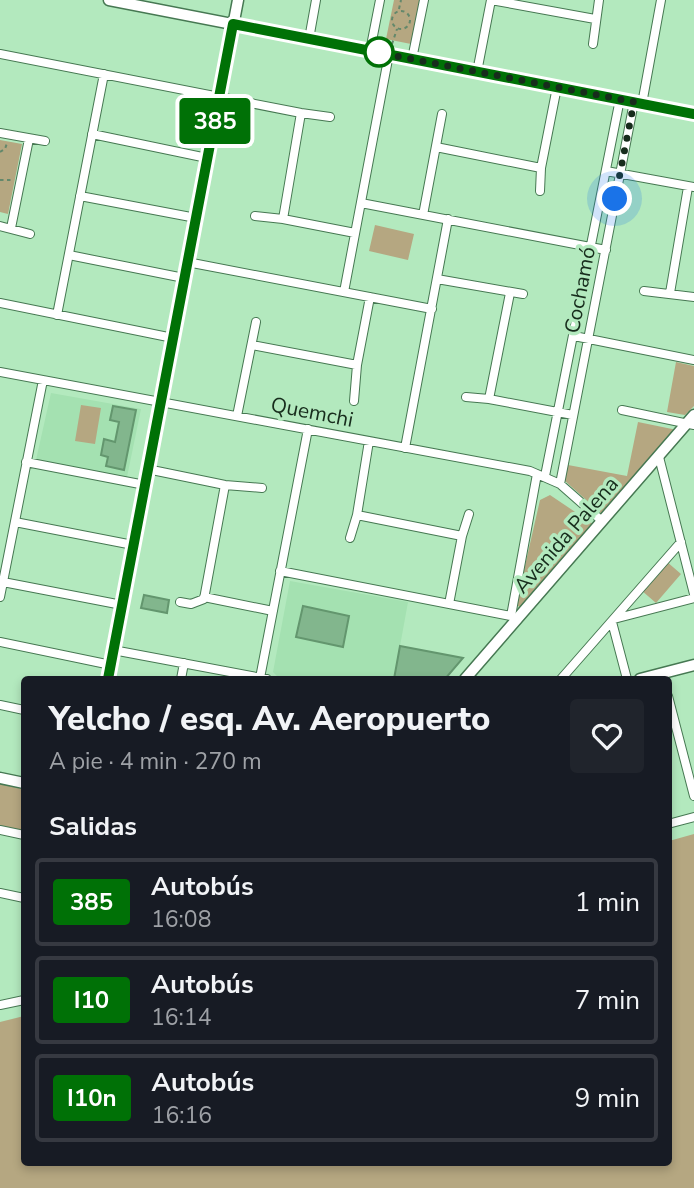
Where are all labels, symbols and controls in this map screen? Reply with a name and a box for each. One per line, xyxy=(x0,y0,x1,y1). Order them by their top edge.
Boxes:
unlabelled marker xyxy=(364,37,394,67)
line badge: 385 xyxy=(175,98,255,144)
text: 385 xyxy=(193,105,237,137)
your location xyxy=(597,181,632,216)
street label: Cochamó xyxy=(558,244,602,336)
street label: Quemchi xyxy=(268,390,356,434)
street label: Avenida Palena xyxy=(507,471,625,599)
text: Yelcho / esq. Av. Aeropuerto xyxy=(49,697,490,742)
button: heart xyxy=(570,699,644,773)
text: A pie · 4 min · 270 m xyxy=(49,746,262,777)
text: Salidas xyxy=(49,809,137,844)
text: Autobús xyxy=(151,869,254,904)
text: 1 min xyxy=(575,885,640,920)
text: 385 xyxy=(70,886,113,918)
text: 16:08 xyxy=(151,904,211,935)
text: Autobús xyxy=(151,967,254,1002)
text: 7 min xyxy=(575,983,640,1018)
text: I10 xyxy=(74,984,109,1016)
text: 16:14 xyxy=(151,1002,211,1033)
text: Autobús xyxy=(152,1065,254,1100)
text: 9 min xyxy=(575,1081,640,1116)
text: I10n xyxy=(67,1082,117,1114)
text: 16:16 xyxy=(152,1100,212,1131)

